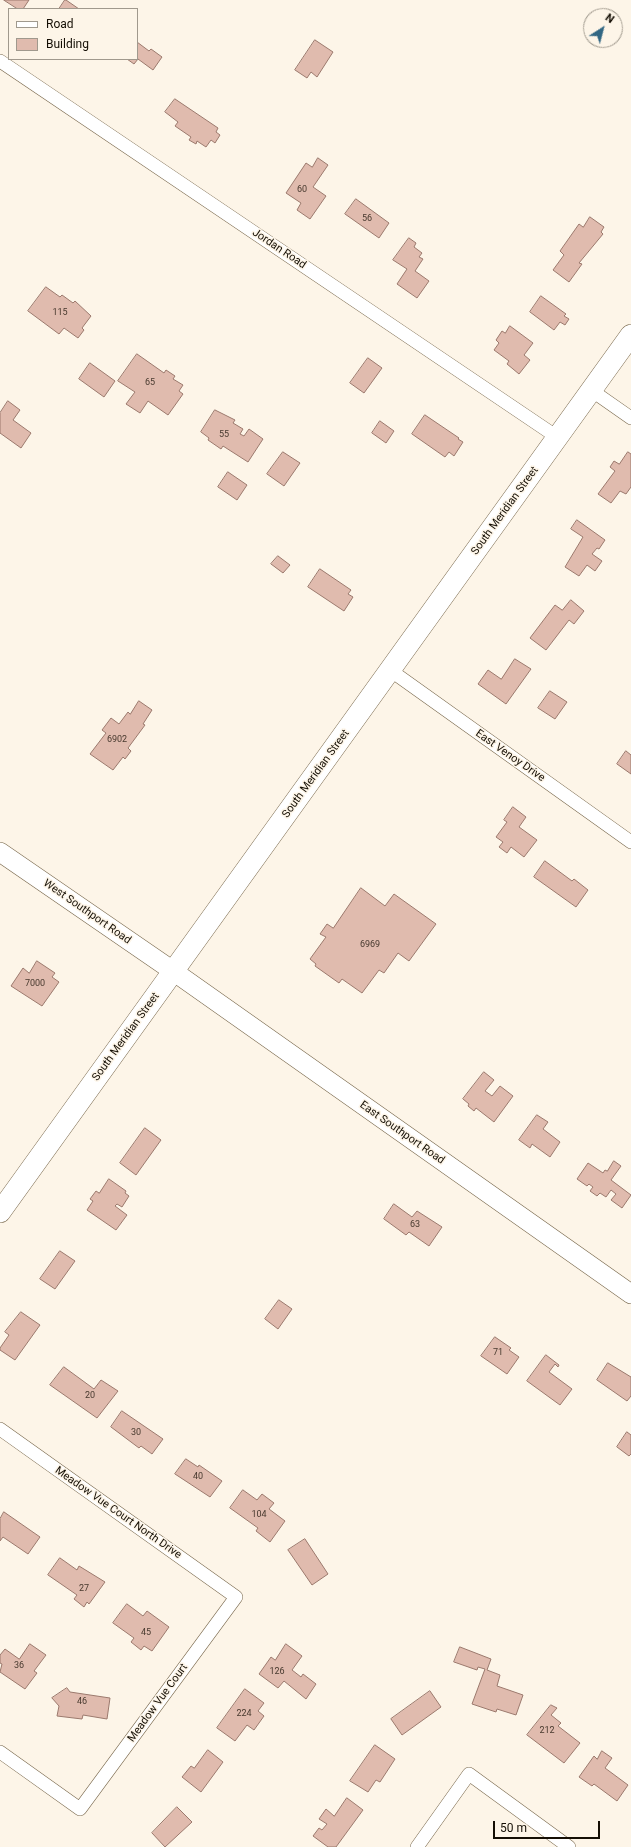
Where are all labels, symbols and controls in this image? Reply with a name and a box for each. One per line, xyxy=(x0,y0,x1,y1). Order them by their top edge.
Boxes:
legend xyxy=(8,8,138,60)
north arrow xyxy=(583,8,623,48)
text: N xyxy=(603,11,617,26)
text: Road xyxy=(46,17,74,31)
text: Building xyxy=(46,37,89,51)
house number: 60 xyxy=(297,185,307,195)
house number: 56 xyxy=(362,214,372,224)
street label: Jordan Road xyxy=(250,226,308,272)
house number: 115 xyxy=(52,308,68,318)
house number: 65 xyxy=(145,378,155,388)
house number: 55 xyxy=(219,430,229,440)
street label: South Meridian Street xyxy=(469,464,541,558)
street label: South Meridian Street xyxy=(280,727,352,821)
street label: East Venoy Drive xyxy=(473,727,547,785)
house number: 6902 xyxy=(107,735,127,745)
street label: West Southport Road xyxy=(41,877,133,947)
house number: 6969 xyxy=(360,940,380,950)
house number: 7000 xyxy=(25,979,45,989)
street label: South Meridian Street xyxy=(90,990,162,1084)
street label: East Southport Road xyxy=(357,1099,447,1167)
house number: 63 xyxy=(410,1220,420,1230)
house number: 71 xyxy=(493,1348,503,1358)
house number: 20 xyxy=(85,1391,95,1401)
house number: 30 xyxy=(131,1428,141,1438)
street label: Meadow Vue Court North Drive xyxy=(52,1464,184,1562)
house number: 40 xyxy=(193,1472,203,1482)
house number: 104 xyxy=(251,1510,267,1520)
house number: 27 xyxy=(79,1584,89,1594)
house number: 45 xyxy=(141,1628,151,1638)
house number: 36 xyxy=(14,1661,24,1671)
street label: Meadow Vue Court xyxy=(125,1661,191,1745)
house number: 126 xyxy=(269,1667,285,1677)
house number: 46 xyxy=(77,1697,87,1707)
house number: 224 xyxy=(236,1709,252,1719)
house number: 212 xyxy=(539,1726,555,1736)
scale bar xyxy=(495,1813,602,1839)
text: 50 m xyxy=(500,1821,527,1835)

